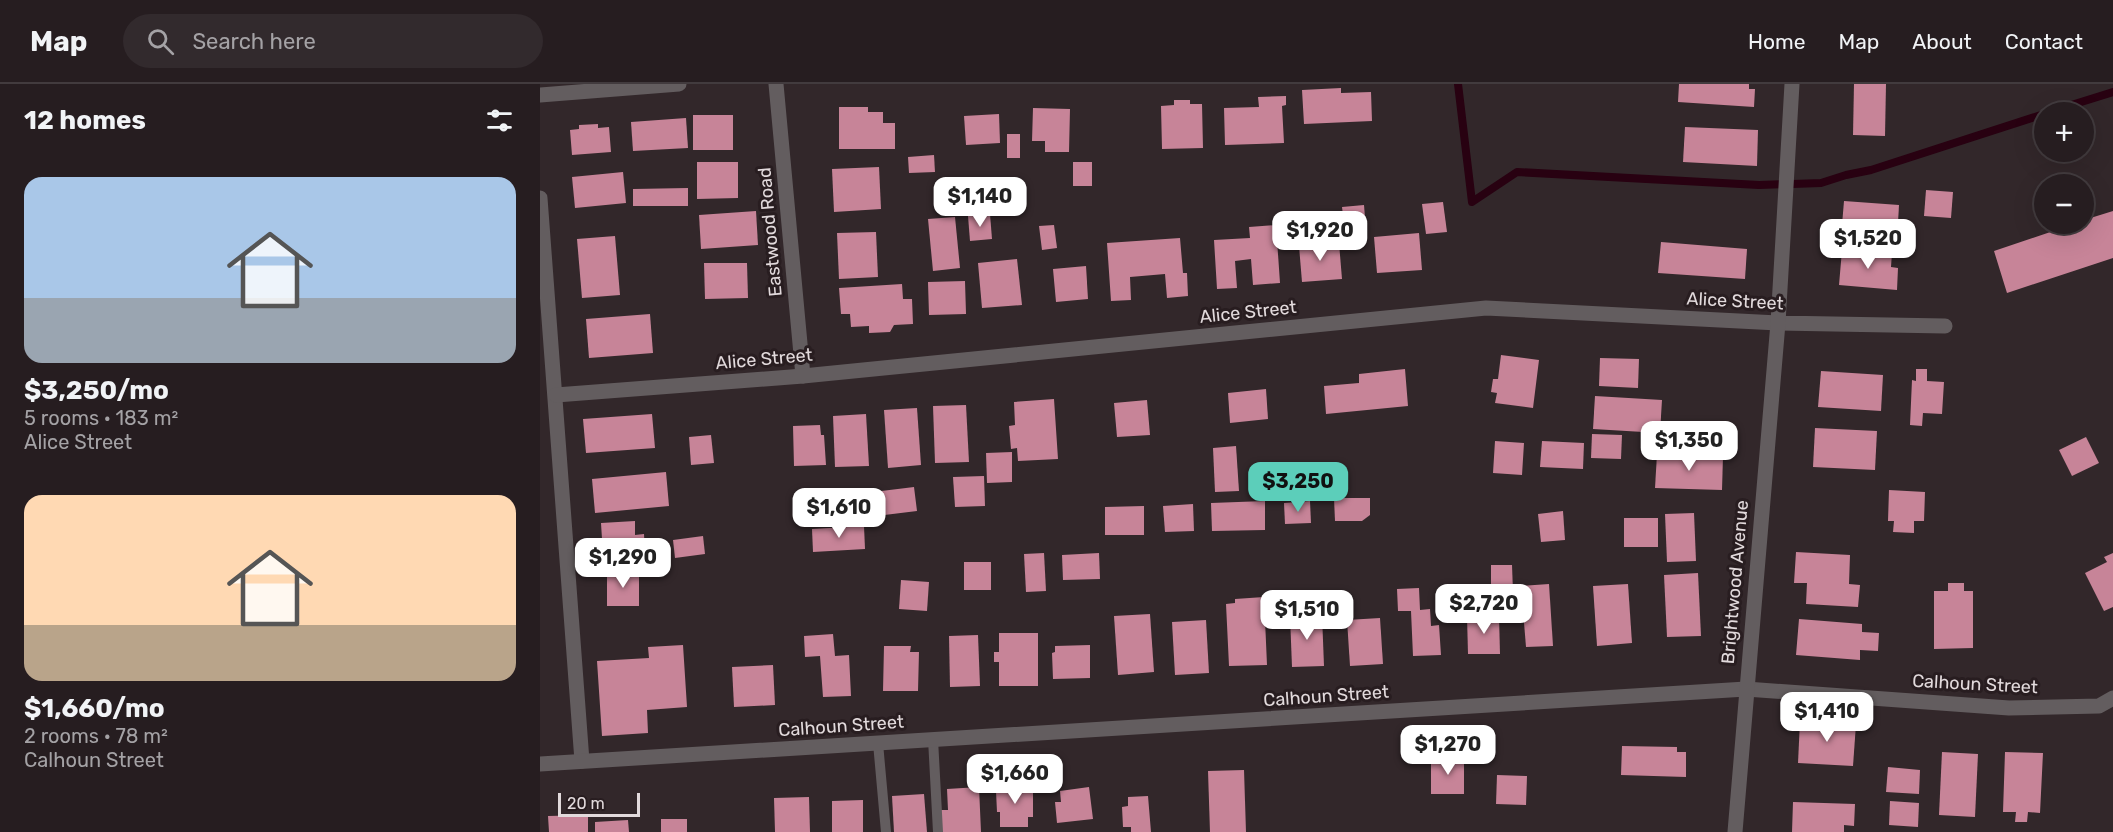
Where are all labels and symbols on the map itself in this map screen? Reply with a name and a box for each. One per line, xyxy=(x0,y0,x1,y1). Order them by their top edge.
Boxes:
street label: Eastwood Road xyxy=(753,166,787,298)
pin: $1,140 xyxy=(931,177,1029,228)
pin: $1,920 xyxy=(1271,211,1369,262)
pin: $1,520 xyxy=(1819,219,1917,270)
street label: Alice Street xyxy=(1686,287,1784,315)
street label: Alice Street xyxy=(1198,296,1298,328)
street label: Alice Street xyxy=(715,344,813,374)
pin: $1,350 xyxy=(1640,421,1738,472)
pin: $3,250 xyxy=(1249,462,1347,513)
pin: $1,610 xyxy=(790,488,888,539)
street label: Brightwood Avenue xyxy=(1717,499,1753,665)
pin: $1,290 xyxy=(574,538,672,589)
pin: $2,720 xyxy=(1435,584,1533,635)
pin: $1,510 xyxy=(1258,590,1356,641)
street label: Calhoun Street xyxy=(1912,670,2038,698)
street label: Calhoun Street xyxy=(1262,681,1390,711)
pin: $1,410 xyxy=(1778,692,1876,743)
street label: Calhoun Street xyxy=(777,711,905,741)
pin: $1,270 xyxy=(1399,725,1497,776)
pin: $1,660 xyxy=(966,754,1064,805)
scale bar xyxy=(558,790,640,818)

